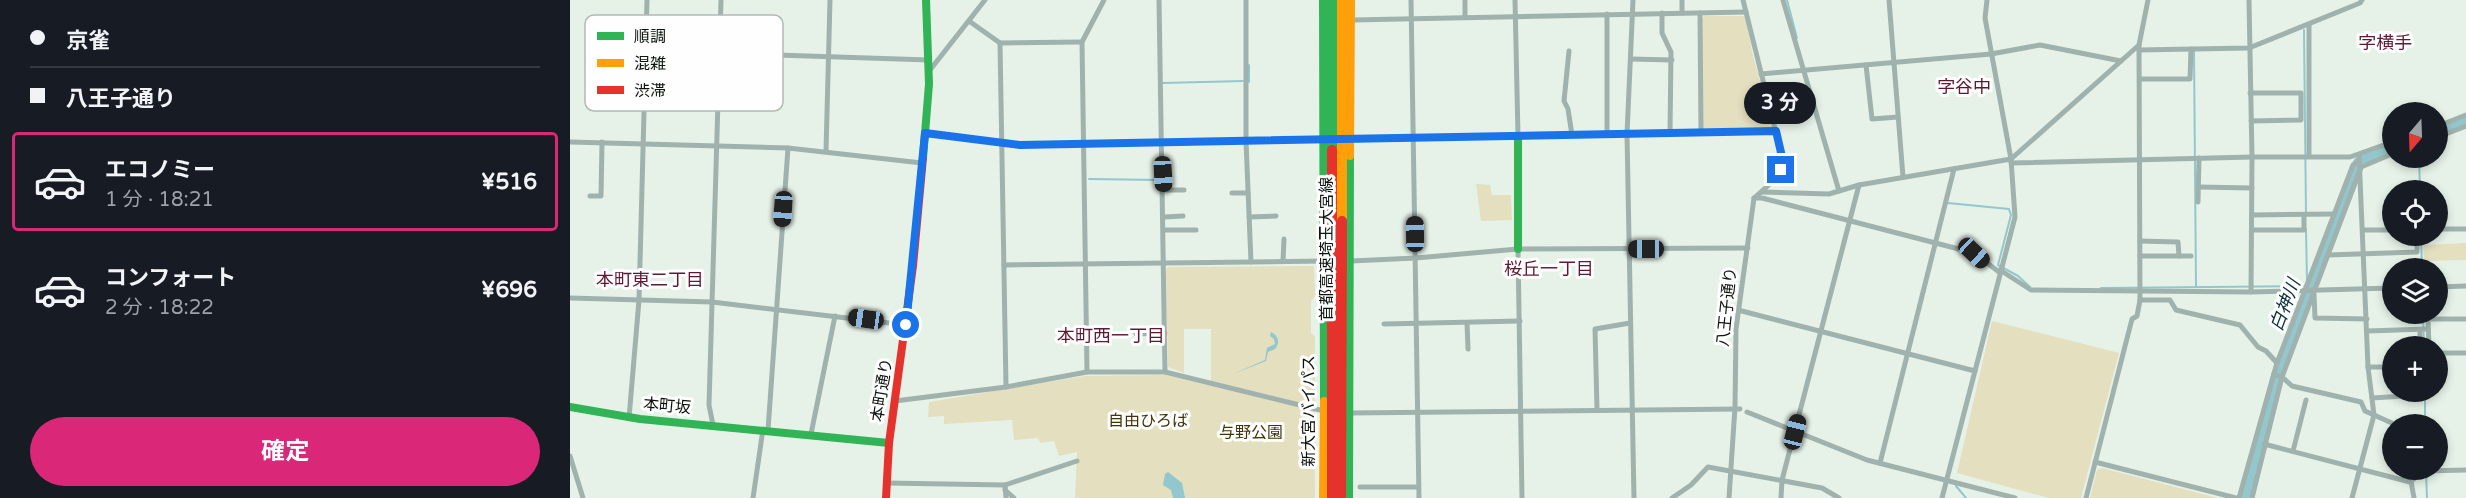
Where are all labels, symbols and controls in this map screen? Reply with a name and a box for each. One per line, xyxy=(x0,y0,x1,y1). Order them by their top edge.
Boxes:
legend xyxy=(585,15,783,111)
text: 順調 xyxy=(634,27,666,47)
text: 京雀 xyxy=(66,28,110,54)
district label: 字横手 xyxy=(2358,32,2412,54)
text: 混雑 xyxy=(634,54,666,74)
district label: 字谷中 xyxy=(1937,76,1991,98)
text: 渋滞 xyxy=(634,81,666,101)
callout: 3 分 xyxy=(1745,83,1817,125)
text: 八王子通り xyxy=(66,86,176,112)
text: 3 分 xyxy=(1761,91,1799,115)
north arrow xyxy=(2382,102,2448,168)
map controls xyxy=(2382,102,2448,480)
icon: car xyxy=(33,155,87,209)
car xyxy=(1153,156,1173,192)
route end xyxy=(1767,156,1794,183)
text: エコノミー xyxy=(105,157,215,183)
text: ¥516 xyxy=(481,169,537,195)
street label: 首都高速埼玉大宮線 xyxy=(1317,177,1337,321)
button: locate xyxy=(2382,180,2448,246)
text: 1 分 · 18:21 xyxy=(105,188,214,212)
car xyxy=(773,190,793,228)
car xyxy=(1406,216,1424,252)
car xyxy=(1955,234,1993,272)
car xyxy=(1628,240,1664,258)
district label: 桜丘一丁目 xyxy=(1504,258,1594,280)
button: layers xyxy=(2382,258,2448,324)
icon: car xyxy=(33,263,87,317)
text: コンフォート xyxy=(105,265,236,291)
street label: 八王子通り xyxy=(1713,266,1741,348)
district label: 本町東二丁目 xyxy=(596,269,704,291)
water label: 白神川 xyxy=(2265,274,2306,334)
text: ¥696 xyxy=(481,277,537,303)
text: 2 分 · 18:22 xyxy=(105,296,214,320)
car xyxy=(847,308,885,330)
route start xyxy=(892,311,919,338)
district label: 本町西一丁目 xyxy=(1057,325,1165,347)
button: + xyxy=(2382,336,2448,402)
street label: 新大宮バイパス xyxy=(1299,355,1319,467)
street label: 本町通り xyxy=(867,357,897,423)
street label: 本町坂 xyxy=(642,394,692,418)
park label: 自由ひろば xyxy=(1108,411,1188,431)
car xyxy=(1782,412,1808,452)
button: − xyxy=(2382,414,2448,480)
button: 確定 xyxy=(30,417,540,486)
park label: 与野公園 xyxy=(1219,423,1283,443)

